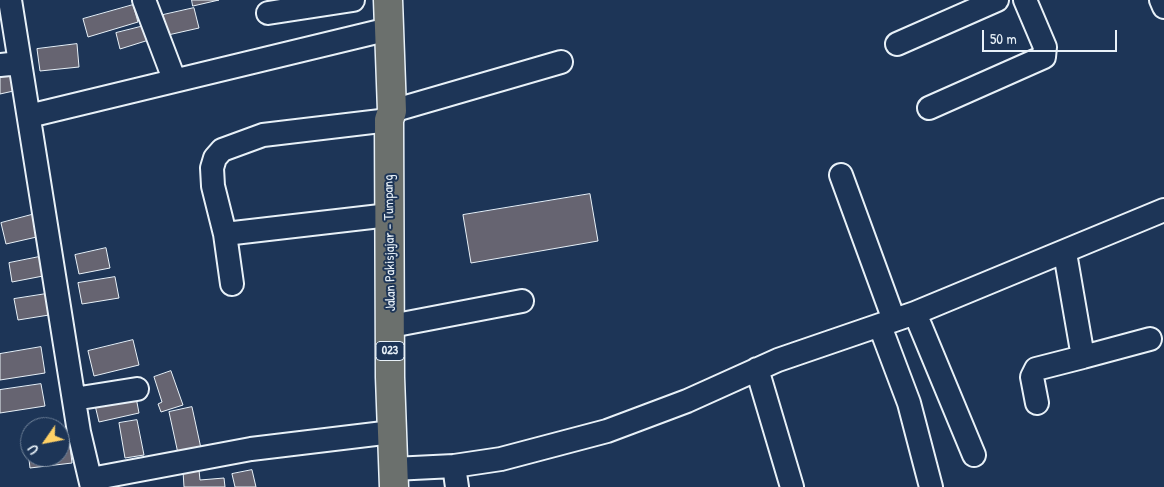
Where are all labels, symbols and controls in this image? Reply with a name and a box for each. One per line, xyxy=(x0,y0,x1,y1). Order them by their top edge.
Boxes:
scale bar xyxy=(984,20,1119,52)
text: 50 m xyxy=(990,28,1017,49)
street label: Jalan Pakisjajar - Tumpang xyxy=(380,174,400,312)
road number: 023 xyxy=(376,342,404,361)
north arrow xyxy=(20,417,70,467)
text: U xyxy=(23,441,43,458)

